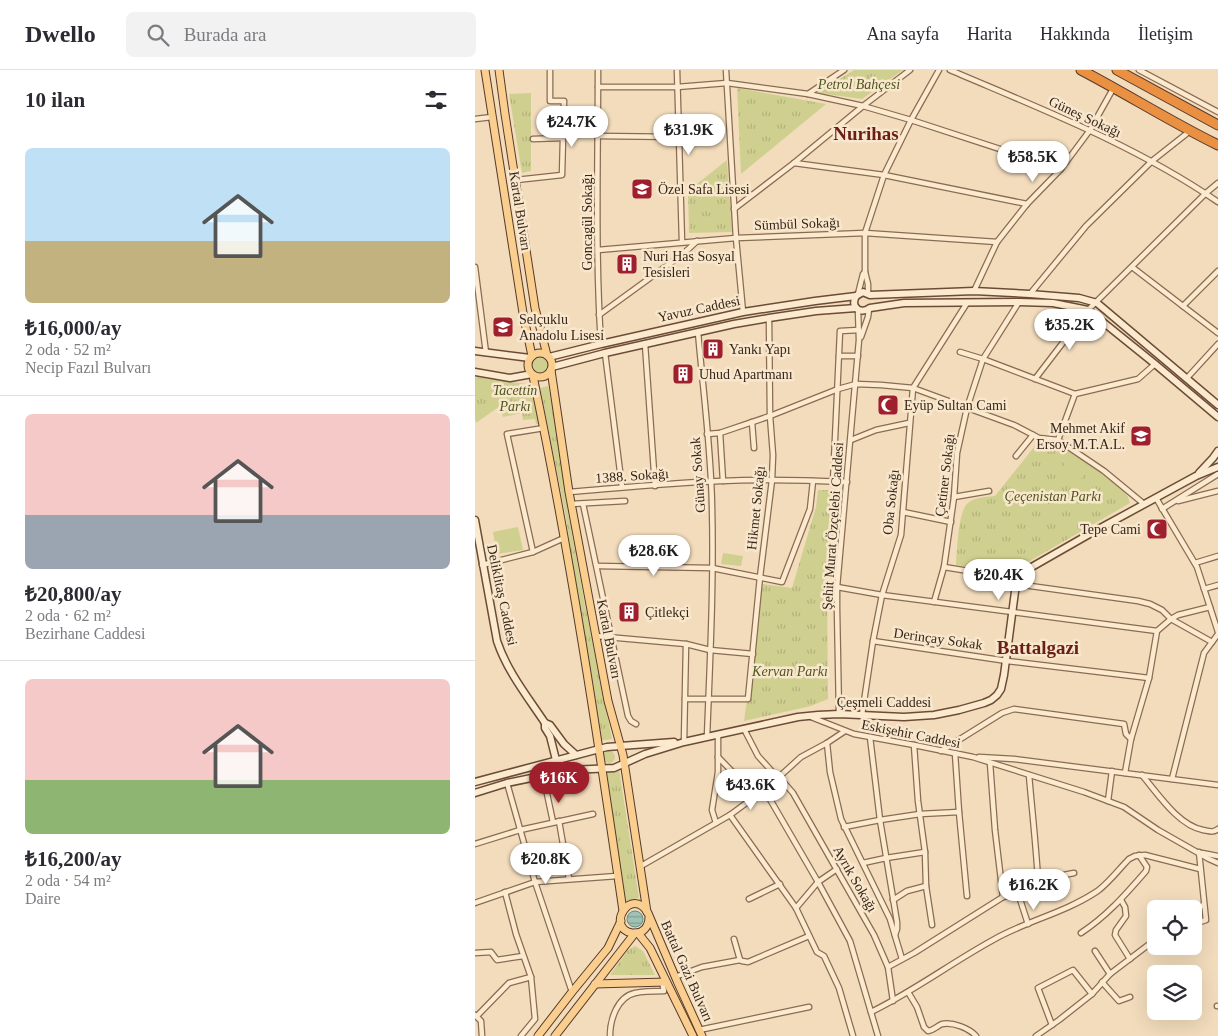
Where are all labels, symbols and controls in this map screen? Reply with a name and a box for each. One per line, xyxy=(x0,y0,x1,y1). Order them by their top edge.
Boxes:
search box xyxy=(126,12,476,57)
text: Dwello xyxy=(25,21,96,47)
icon: search xyxy=(144,21,172,49)
text: Burada ara xyxy=(184,24,266,45)
text: Ana sayfa xyxy=(867,24,939,44)
text: Harita xyxy=(967,24,1012,44)
text: Hakkında xyxy=(1040,24,1110,44)
text: İletişim xyxy=(1138,24,1193,44)
park label: Petrol Bahçesi xyxy=(817,77,900,92)
icon: filters xyxy=(422,86,450,114)
text: 10 ilan xyxy=(25,88,85,112)
street label: Güneş Sokağı xyxy=(1046,94,1124,140)
pin: ₺24.7K xyxy=(531,106,613,148)
text: ₺24.7K xyxy=(547,113,597,130)
pin: ₺31.9K xyxy=(648,114,730,156)
text: ₺31.9K xyxy=(664,121,714,138)
district label: Nurihas xyxy=(833,123,899,144)
pin: ₺58.5K xyxy=(992,140,1074,183)
text: ₺58.5K xyxy=(1008,148,1058,165)
street label: Kartal Bulvarı xyxy=(506,170,534,252)
street label: Goncagül Sokağı xyxy=(580,173,595,270)
school or university icon: Özel Safa Lisesi xyxy=(630,177,654,201)
icon: home xyxy=(193,181,283,271)
place label: Özel Safa Lisesi xyxy=(658,181,750,197)
street label: Sümbül Sokağı xyxy=(754,215,840,233)
place label: Nuri Has Sosyal Tesisleri xyxy=(643,249,735,280)
building icon: Nuri Has Sosyal Tesisleri xyxy=(615,252,639,276)
street label: Yavuz Caddesi xyxy=(656,293,742,325)
pin: ₺35.2K xyxy=(1029,308,1111,351)
place label: Selçuklu Anadolu Lisesi xyxy=(519,312,604,343)
school or university icon: Selçuklu Anadolu Lisesi xyxy=(491,315,515,339)
text: ₺16,000/ay xyxy=(25,316,122,340)
text: ₺35.2K xyxy=(1045,316,1095,333)
building icon: Yankı Yapı xyxy=(701,337,725,361)
text: 2 oda · 52 m² xyxy=(25,341,111,358)
place label: Yankı Yapı xyxy=(729,342,791,357)
text: Necip Fazıl Bulvarı xyxy=(25,359,151,376)
building icon: Uhud Apartmanı xyxy=(671,362,695,386)
place label: Uhud Apartmanı xyxy=(699,367,793,382)
park label: Tacettin Parkı xyxy=(493,383,537,414)
mosque icon: Eyüp Sultan Cami xyxy=(876,393,900,417)
place label: Eyüp Sultan Cami xyxy=(904,398,1007,413)
place label: Mehmet Akif Ersoy M.T.A.L. xyxy=(1036,421,1125,452)
school or university icon: Mehmet Akif Ersoy M.T.A.L. xyxy=(1129,424,1153,448)
street label: Çetiner Sokağı xyxy=(932,432,958,517)
street label: Günay Sokak xyxy=(688,437,708,513)
street label: Şehit Murat Özçelebi Caddesi xyxy=(819,441,846,610)
icon: home xyxy=(193,446,283,536)
street label: Hikmet Sokağı xyxy=(744,465,768,551)
street label: 1388. Sokağı xyxy=(595,466,669,486)
street label: Oba Sokağı xyxy=(880,468,902,535)
park label: Çeçenistan Parkı xyxy=(1005,489,1102,504)
mosque icon: Tepe Cami xyxy=(1145,517,1169,541)
place label: Tepe Cami xyxy=(1080,522,1141,537)
pin: ₺28.6K xyxy=(613,534,695,577)
text: ₺28.6K xyxy=(629,542,679,559)
street label: Deliklitaş Caddesi xyxy=(484,543,520,647)
pin: ₺20.4K xyxy=(958,558,1040,601)
text: ₺20.4K xyxy=(974,566,1024,583)
text: ₺20,800/ay xyxy=(25,582,122,606)
street label: Kartal Bulvarı xyxy=(594,598,624,680)
building icon: Çitlekçi xyxy=(617,600,641,624)
place label: Çitlekçi xyxy=(645,605,689,620)
text: 2 oda · 62 m² xyxy=(25,607,111,624)
text: Bezirhane Caddesi xyxy=(25,625,145,642)
street label: Derinçay Sokak xyxy=(892,625,984,653)
district label: Battalgazi xyxy=(997,637,1079,658)
park label: Kervan Parkı xyxy=(751,664,828,679)
street label: Çeşmeli Caddesi xyxy=(837,695,931,710)
icon: home xyxy=(193,711,283,801)
street label: Eskişehir Caddesi xyxy=(860,717,962,751)
pin: ₺16K xyxy=(529,762,589,804)
pin: ₺43.6K xyxy=(710,768,792,811)
text: ₺16K xyxy=(540,769,578,786)
text: ₺43.6K xyxy=(726,776,776,793)
pin: ₺20.8K xyxy=(505,842,587,885)
street label: Ayrık Sokağı xyxy=(830,843,880,915)
text: ₺16,200/ay xyxy=(25,847,122,871)
text: ₺20.8K xyxy=(521,850,571,867)
pin: ₺16.2K xyxy=(993,868,1075,911)
text: 2 oda · 54 m² xyxy=(25,872,111,889)
text: ₺16.2K xyxy=(1009,876,1059,893)
text: Daire xyxy=(25,890,61,907)
map controls xyxy=(1147,900,1202,1020)
button: locate xyxy=(1147,900,1202,955)
street label: Battal Gazi Bulvarı xyxy=(658,918,716,1024)
button: layers xyxy=(1147,965,1202,1020)

